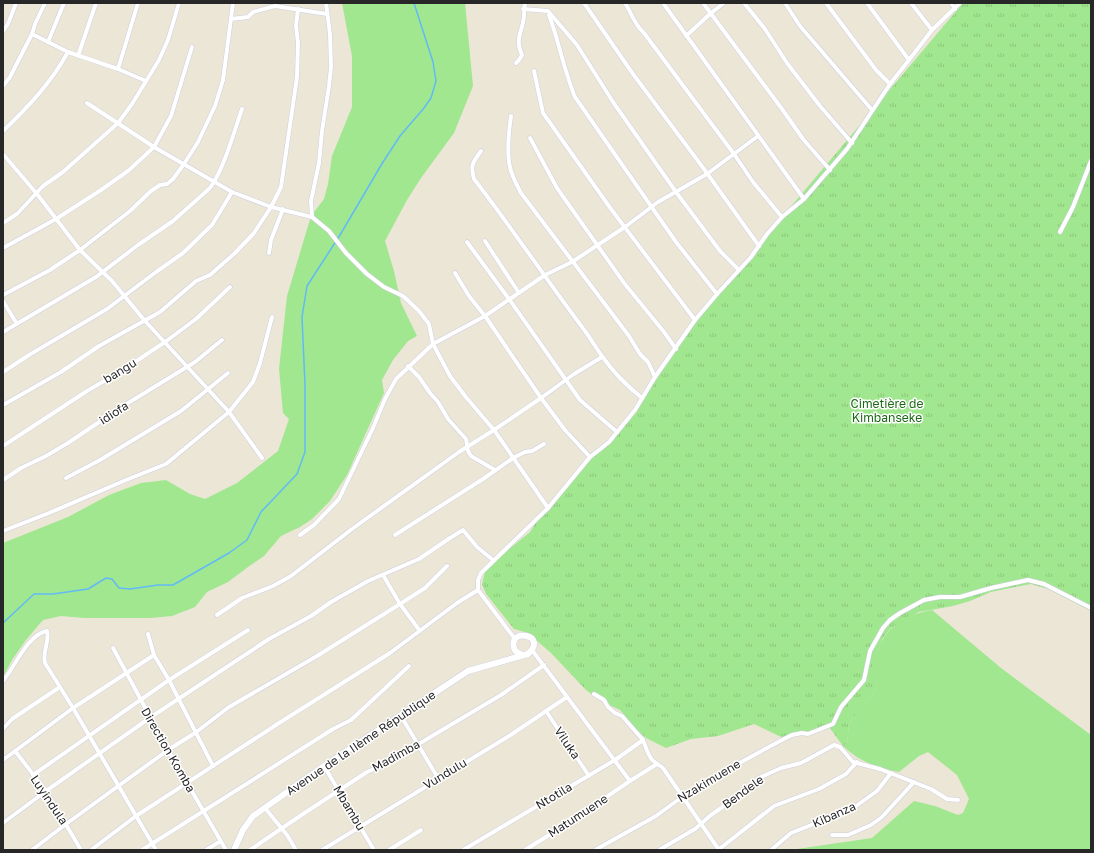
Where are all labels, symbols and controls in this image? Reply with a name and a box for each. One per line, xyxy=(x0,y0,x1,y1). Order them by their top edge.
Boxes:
street label: bangu xyxy=(100,355,139,386)
park label: Cimetière de Kimbanseke xyxy=(851,396,923,425)
street label: idiofa xyxy=(96,398,131,428)
street label: Avenue de la IIème République xyxy=(283,687,438,798)
street label: Direction Komba xyxy=(138,705,199,795)
street label: Viluka xyxy=(551,724,584,762)
street label: Madimba xyxy=(369,736,422,775)
street label: Vundulu xyxy=(420,755,469,792)
street label: Nzakimuene xyxy=(674,756,743,805)
street label: Luyindula xyxy=(27,772,71,827)
street label: Bendele xyxy=(719,772,766,812)
street label: Ntotila xyxy=(533,779,575,812)
street label: Mbambu xyxy=(330,783,369,833)
street label: Matumuene xyxy=(545,791,610,840)
street label: Kibanza xyxy=(810,798,858,831)

